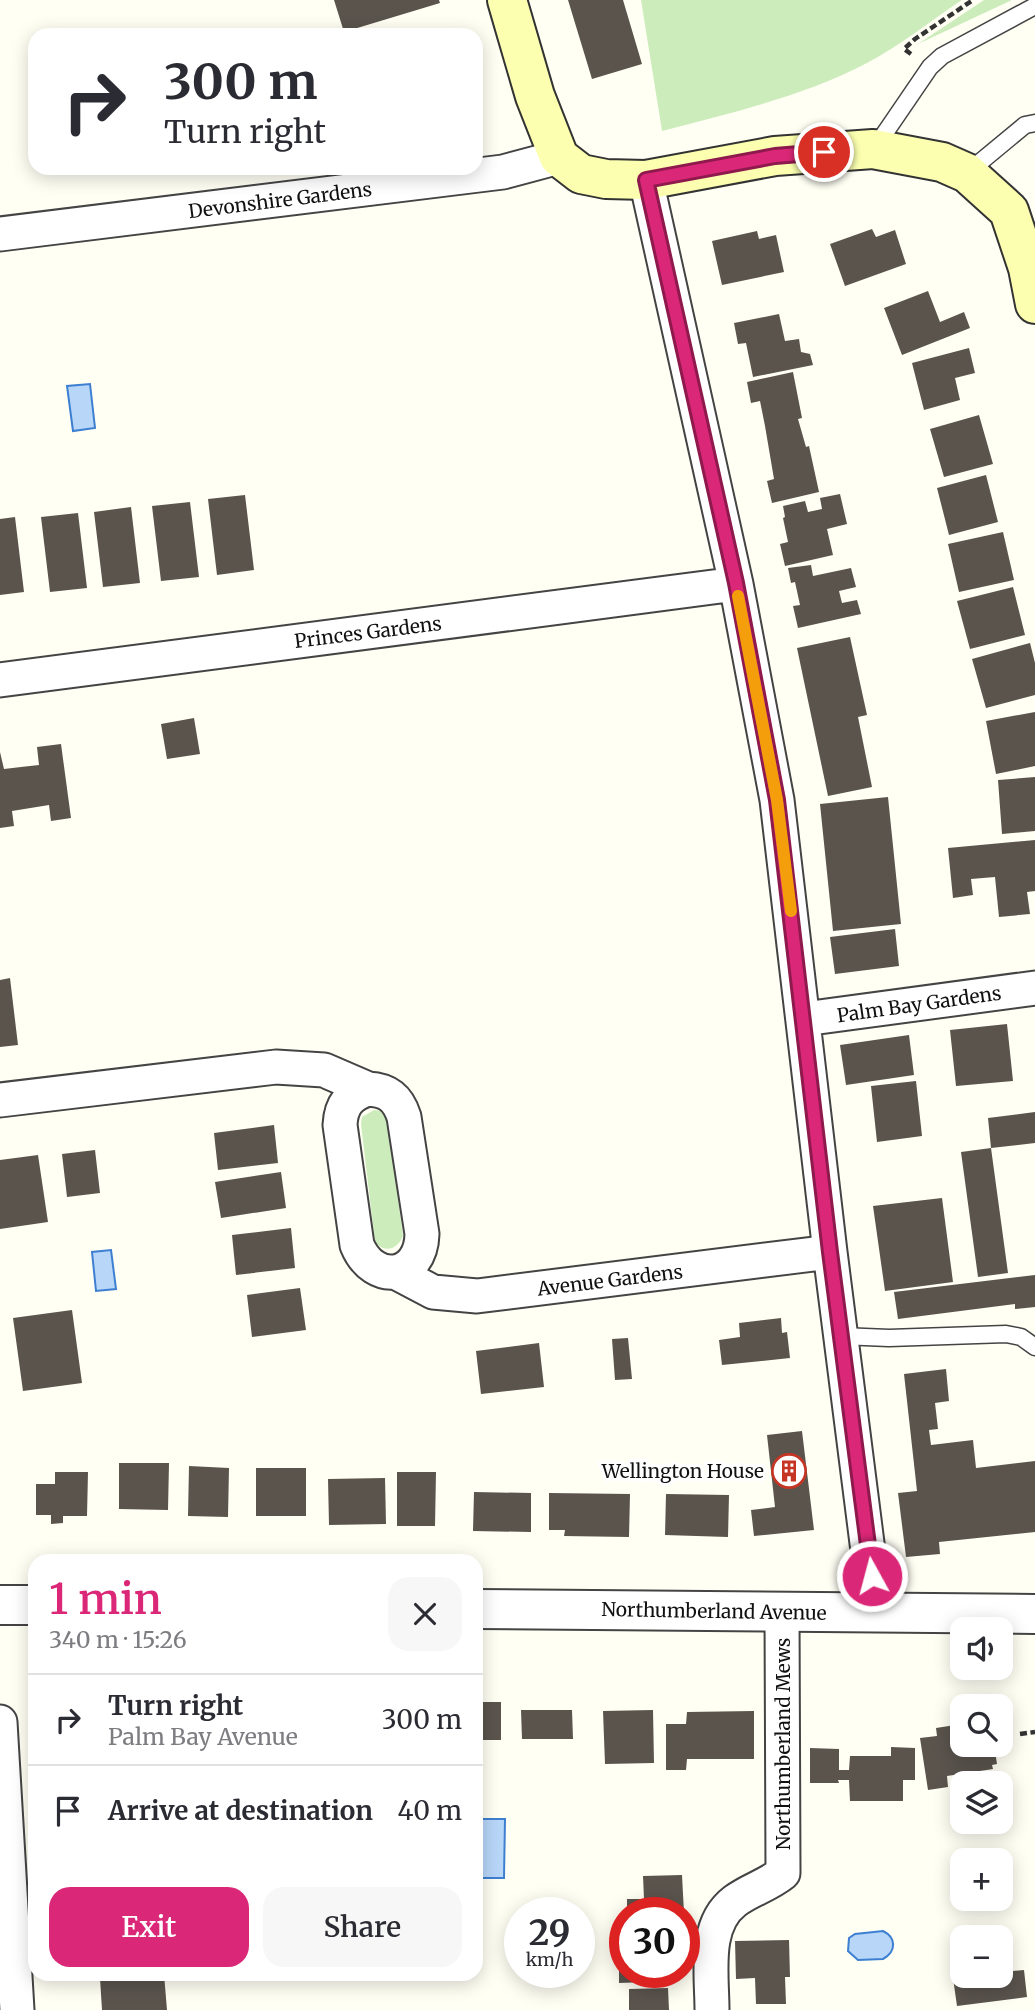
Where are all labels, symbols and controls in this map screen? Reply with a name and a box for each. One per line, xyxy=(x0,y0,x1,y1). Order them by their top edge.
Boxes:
text: 300 m xyxy=(164,51,318,112)
icon: right xyxy=(49,56,140,147)
text: Turn right xyxy=(164,112,326,152)
pin xyxy=(794,122,854,182)
icon: arrive xyxy=(805,133,843,171)
street label: Devonshire Gardens xyxy=(187,177,373,223)
street label: Princes Gardens xyxy=(293,611,443,653)
street label: Palm Bay Gardens xyxy=(835,981,1003,1027)
street label: Avenue Gardens xyxy=(535,1259,684,1301)
building icon: Wellington House xyxy=(770,1452,808,1490)
place label: Wellington House xyxy=(601,1459,764,1483)
position arrow xyxy=(835,1539,909,1613)
text: 1 min xyxy=(49,1573,162,1625)
button: close xyxy=(388,1577,462,1651)
street label: Northumberland Avenue xyxy=(601,1597,827,1625)
map controls xyxy=(950,1617,1013,1988)
button: sound xyxy=(950,1617,1013,1680)
text: 340 m · 15:26 xyxy=(49,1625,187,1654)
street label: Northumberland Mews xyxy=(771,1638,795,1850)
text: Turn right xyxy=(108,1689,243,1722)
button: search xyxy=(950,1694,1013,1757)
icon: right xyxy=(49,1701,87,1739)
text: 300 m xyxy=(382,1703,462,1736)
text: Palm Bay Avenue xyxy=(108,1722,298,1751)
button: layers xyxy=(950,1771,1013,1834)
icon: arrive xyxy=(49,1792,87,1830)
text: Arrive at destination xyxy=(108,1794,373,1827)
text: 40 m xyxy=(398,1794,462,1827)
button: + xyxy=(950,1848,1013,1911)
button: Exit xyxy=(49,1887,249,1967)
button: Share xyxy=(263,1887,462,1967)
speed limit sign: 30 xyxy=(609,1897,700,1988)
text: 29 xyxy=(529,1911,570,1955)
button: − xyxy=(950,1925,1013,1988)
text: km/h xyxy=(526,1948,573,1971)

